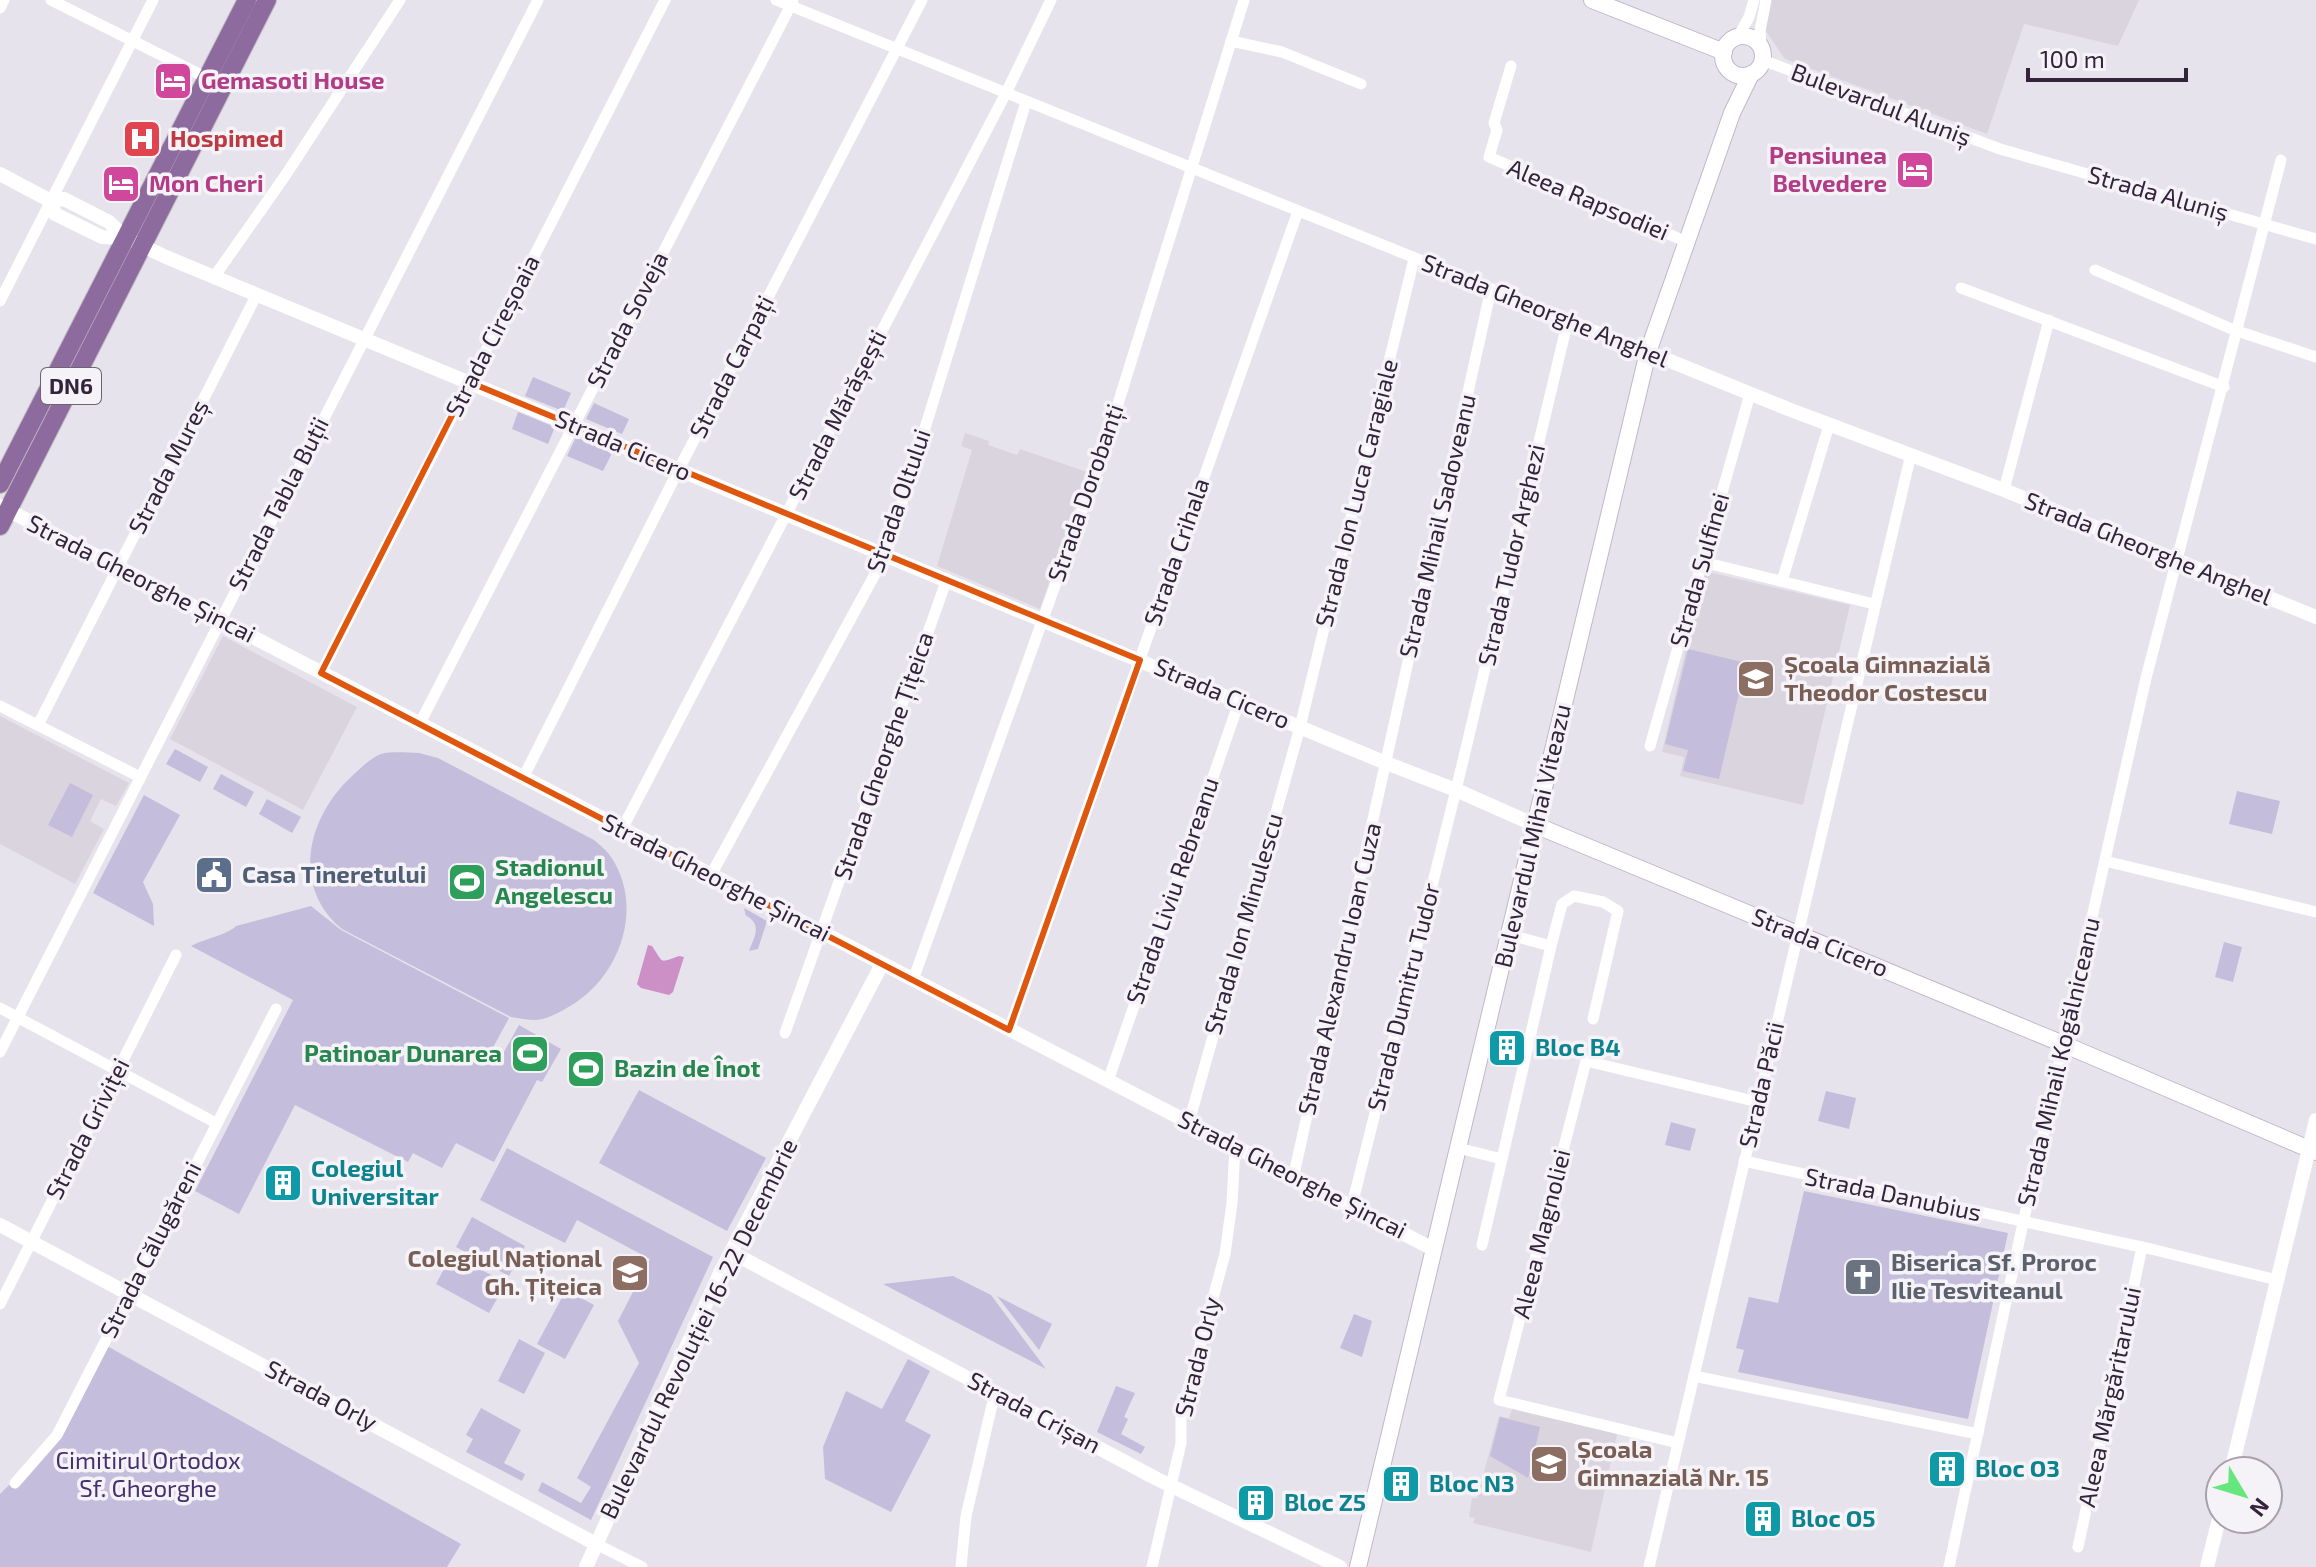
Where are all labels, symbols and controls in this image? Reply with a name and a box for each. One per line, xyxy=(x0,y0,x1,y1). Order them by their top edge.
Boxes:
scale bar xyxy=(2028,32,2186,82)
text: 100 m xyxy=(2040,44,2105,73)
street label: Bulevardul Aluniș xyxy=(1787,56,1976,153)
hotel icon: Gemasoti House xyxy=(152,60,194,102)
place label: Gemasoti House xyxy=(201,65,385,94)
hospital icon: Hospimed xyxy=(121,118,163,160)
place label: Hospimed xyxy=(170,123,284,152)
place label: Pensiunea Belvedere xyxy=(1769,140,1887,197)
hotel icon: Pensiunea Belvedere xyxy=(1894,149,1936,191)
street label: Aleea Rapsodiei xyxy=(1503,152,1674,246)
street label: Strada Aluniș xyxy=(2084,159,2232,228)
hotel icon: Mon Cheri xyxy=(100,163,142,205)
place label: Mon Cheri xyxy=(149,168,264,197)
street label: Strada Soveja xyxy=(580,246,673,392)
street label: Strada Gheorghe Anghel xyxy=(1418,247,1673,372)
street label: Strada Cireșoaia xyxy=(438,250,547,422)
street label: Strada Carpați xyxy=(682,290,781,443)
street label: Strada Mărășești xyxy=(781,324,894,505)
street label: Strada Ion Luca Caragiale xyxy=(1308,356,1403,630)
road number: DN6 xyxy=(41,368,101,404)
street label: Strada Mihail Sadoveanu xyxy=(1392,391,1481,660)
street label: Strada Mureș xyxy=(121,394,216,539)
street label: Strada Dorobanți xyxy=(1041,400,1130,586)
street label: Strada Cicero xyxy=(551,403,696,486)
street label: Strada Tabla Buții xyxy=(221,412,336,596)
street label: Strada Oltului xyxy=(859,425,936,576)
street label: Strada Tudor Arghezi xyxy=(1471,441,1550,668)
street label: Strada Crihala xyxy=(1137,474,1214,629)
street label: Strada Gheorghe Anghel xyxy=(2021,485,2276,610)
street label: Strada Sulfinei xyxy=(1663,489,1734,650)
street label: Strada Gheorghe Șincai xyxy=(22,507,261,650)
street label: Strada Gheorghe Țițeica xyxy=(826,628,941,884)
place label: Școala Gimnazială Theodor Costescu xyxy=(1784,649,1991,706)
street label: Strada Cicero xyxy=(1150,651,1295,734)
school or university icon: Școala Gimnazială Theodor Costescu xyxy=(1735,658,1777,700)
street label: Bulevardul Mihai Viteazu xyxy=(1487,701,1576,970)
street label: Strada Liviu Rebreanu xyxy=(1119,773,1224,1008)
street label: Strada Gheorghe Șincai xyxy=(597,806,836,949)
street label: Strada Ion Minulescu xyxy=(1197,810,1288,1038)
street label: Strada Alexandru Ioan Cuza xyxy=(1291,820,1386,1118)
place label: Stadionul Angelescu xyxy=(495,852,613,909)
public building icon: Casa Tineretului xyxy=(193,854,235,896)
place label: Casa Tineretului xyxy=(242,859,426,888)
sports icon: Stadionul Angelescu xyxy=(446,861,488,903)
street label: Strada Dumitru Tudor xyxy=(1360,879,1445,1114)
street label: Strada Cicero xyxy=(1748,901,1893,982)
street label: Strada Mihail Kogălniceanu xyxy=(2010,914,2105,1209)
street label: Strada Păcii xyxy=(1732,1019,1789,1150)
building icon: Bloc B4 xyxy=(1486,1027,1528,1069)
place label: Bloc B4 xyxy=(1535,1032,1620,1061)
sports icon: Patinoar Dunarea xyxy=(509,1033,551,1075)
place label: Patinoar Dunarea xyxy=(304,1038,502,1067)
sports icon: Bazin de Înot xyxy=(565,1048,607,1090)
street label: Strada Griviței xyxy=(39,1053,137,1205)
place label: Bazin de Înot xyxy=(614,1053,760,1082)
street label: Strada Gheorghe Șincai xyxy=(1173,1103,1412,1246)
street label: Bulevardul Revoluției 16-22 Decembrie xyxy=(593,1133,804,1524)
street label: Aleea Magnoliei xyxy=(1505,1146,1576,1321)
place label: Colegiul Universitar xyxy=(311,1153,440,1210)
street label: Strada Călugăreni xyxy=(93,1156,207,1342)
street label: Strada Danubius xyxy=(1802,1161,1984,1226)
building icon: Colegiul Universitar xyxy=(262,1162,304,1204)
place label: Colegiul Național Gh. Țițeica xyxy=(407,1243,602,1302)
place label: Biserica Sf. Proroc Ilie Tesviteanul xyxy=(1891,1247,2097,1304)
school or university icon: Colegiul Național Gh. Țițeica xyxy=(609,1252,651,1294)
church icon: Biserica Sf. Proroc Ilie Tesviteanul xyxy=(1842,1256,1884,1298)
street label: Aleea Mărgăritarului xyxy=(2071,1284,2146,1510)
street label: Strada Orly xyxy=(1168,1293,1226,1420)
street label: Strada Orly xyxy=(261,1353,383,1436)
street label: Strada Crișan xyxy=(962,1365,1106,1461)
place label: Școala Gimnazială Nr. 15 xyxy=(1577,1434,1769,1491)
school or university icon: Școala Gimnazială Nr. 15 xyxy=(1528,1443,1570,1485)
park label: Cimitirul Ortodox Sf. Gheorghe xyxy=(55,1445,241,1502)
building icon: Bloc O3 xyxy=(1926,1448,1968,1490)
place label: Bloc O3 xyxy=(1975,1453,2060,1482)
north arrow xyxy=(2204,1455,2284,1535)
building icon: Bloc N3 xyxy=(1380,1463,1422,1505)
place label: Bloc N3 xyxy=(1429,1468,1515,1497)
building icon: Bloc Z5 xyxy=(1235,1482,1277,1524)
place label: Bloc Z5 xyxy=(1284,1487,1366,1516)
text: N xyxy=(2245,1494,2276,1522)
building icon: Bloc O5 xyxy=(1742,1498,1784,1540)
place label: Bloc O5 xyxy=(1791,1503,1876,1532)

